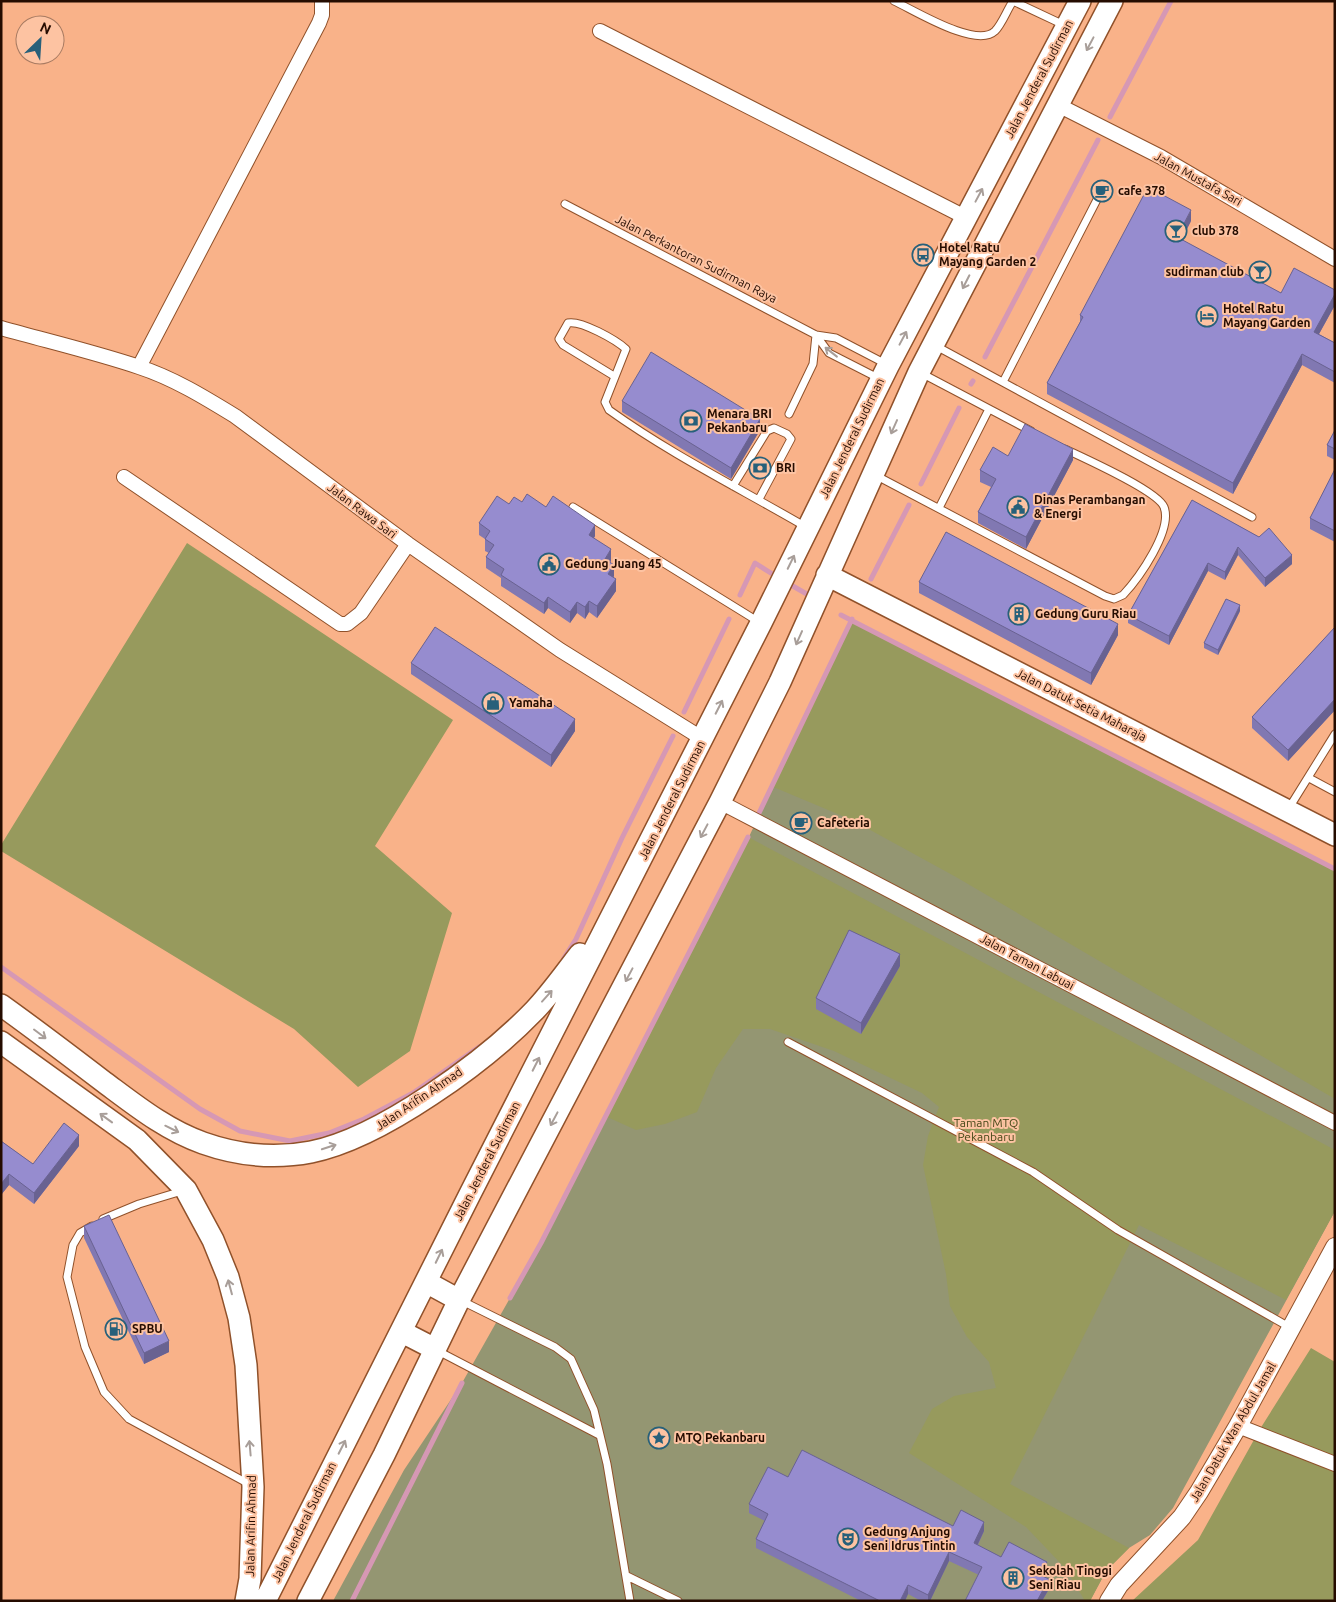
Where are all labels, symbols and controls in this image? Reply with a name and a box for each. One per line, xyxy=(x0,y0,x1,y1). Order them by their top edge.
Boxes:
north arrow xyxy=(15,15,65,65)
street label: Jalan Jenderal Sudirman xyxy=(1002,18,1075,140)
text: N xyxy=(37,19,54,38)
one-way arrow xyxy=(1085,37,1095,52)
street label: Jalan Mustafa Sari xyxy=(1152,149,1244,208)
cafe icon: cafe 378 xyxy=(1090,179,1114,203)
place label: cafe 378 xyxy=(1118,184,1165,197)
one-way arrow xyxy=(974,187,984,202)
street label: Jalan Perkantoran Sudirman Raya xyxy=(613,212,779,305)
bar icon: club 378 xyxy=(1164,219,1188,243)
place label: club 378 xyxy=(1192,224,1239,237)
place label: Hotel Ratu Mayang Garden 2 xyxy=(939,241,1036,268)
bus stop icon: Hotel Ratu Mayang Garden 2 xyxy=(911,243,935,267)
bar icon: sudirman club xyxy=(1248,260,1272,284)
place label: sudirman club xyxy=(1165,265,1244,278)
one-way arrow xyxy=(961,274,971,289)
place label: Hotel Ratu Mayang Garden xyxy=(1223,302,1311,329)
hotel icon: Hotel Ratu Mayang Garden xyxy=(1195,304,1219,328)
one-way arrow xyxy=(899,331,908,346)
one-way arrow xyxy=(825,347,838,358)
street label: Jalan Jenderal Sudirman xyxy=(817,376,886,500)
place label: Menara BRI Pekanbaru xyxy=(707,407,772,434)
bank icon: Menara BRI Pekanbaru xyxy=(679,409,703,433)
one-way arrow xyxy=(888,419,898,434)
bank icon: BRI xyxy=(748,456,772,480)
place label: BRI xyxy=(776,461,795,474)
street label: Jalan Rawa Sari xyxy=(325,481,399,541)
place label: Dinas Perambangan & Energi xyxy=(1034,493,1145,520)
public building icon: Dinas Perambangan & Energi xyxy=(1006,495,1030,519)
public building icon: Gedung Juang 45 xyxy=(537,552,561,576)
one-way arrow xyxy=(787,555,797,570)
place label: Gedung Juang 45 xyxy=(565,557,662,570)
building icon: Gedung Guru Riau xyxy=(1007,602,1031,626)
place label: Gedung Guru Riau xyxy=(1035,607,1136,620)
one-way arrow xyxy=(794,630,804,645)
street label: Jalan Datuk Setia Maharaja xyxy=(1014,666,1149,743)
shop icon: Yamaha xyxy=(481,691,505,715)
place label: Yamaha xyxy=(509,696,553,709)
one-way arrow xyxy=(714,700,724,715)
street label: Jalan Jenderal Sudirman xyxy=(636,738,707,861)
cafe icon: Cafeteria xyxy=(789,811,813,835)
place label: Cafeteria xyxy=(817,816,870,829)
one-way arrow xyxy=(699,824,709,839)
street label: Jalan Taman Labuai xyxy=(978,931,1077,992)
one-way arrow xyxy=(624,968,634,983)
one-way arrow xyxy=(541,990,553,1003)
one-way arrow xyxy=(33,1029,47,1039)
one-way arrow xyxy=(532,1057,541,1072)
street label: Jalan Arifin Ahmad xyxy=(373,1065,464,1132)
street label: Jalan Jenderal Sudirman xyxy=(451,1099,522,1222)
one-way arrow xyxy=(549,1112,559,1127)
one-way arrow xyxy=(99,1113,113,1123)
park label: Taman MTQ Pekanbaru xyxy=(954,1116,1018,1143)
one-way arrow xyxy=(164,1124,179,1134)
one-way arrow xyxy=(321,1142,336,1151)
one-way arrow xyxy=(435,1249,444,1264)
one-way arrow xyxy=(225,1279,235,1295)
fuel station icon: SPBU xyxy=(104,1317,128,1341)
place label: SPBU xyxy=(132,1322,163,1335)
street label: Jalan Datuk Wan Abdul Jamal xyxy=(1187,1360,1278,1504)
place icon: MTQ Pekanbaru xyxy=(647,1426,671,1450)
place label: MTQ Pekanbaru xyxy=(675,1431,765,1444)
one-way arrow xyxy=(246,1440,255,1456)
one-way arrow xyxy=(337,1440,347,1455)
street label: Jalan Jenderal Sudirman xyxy=(269,1460,338,1584)
street label: Jalan Arifin Ahmad xyxy=(243,1475,258,1577)
place label: Gedung Anjung Seni Idrus Tintin xyxy=(864,1525,956,1552)
theatre icon: Gedung Anjung Seni Idrus Tintin xyxy=(836,1527,860,1551)
place label: Sekolah Tinggi Seni Riau xyxy=(1029,1564,1112,1591)
building icon: Sekolah Tinggi Seni Riau xyxy=(1001,1566,1025,1590)

